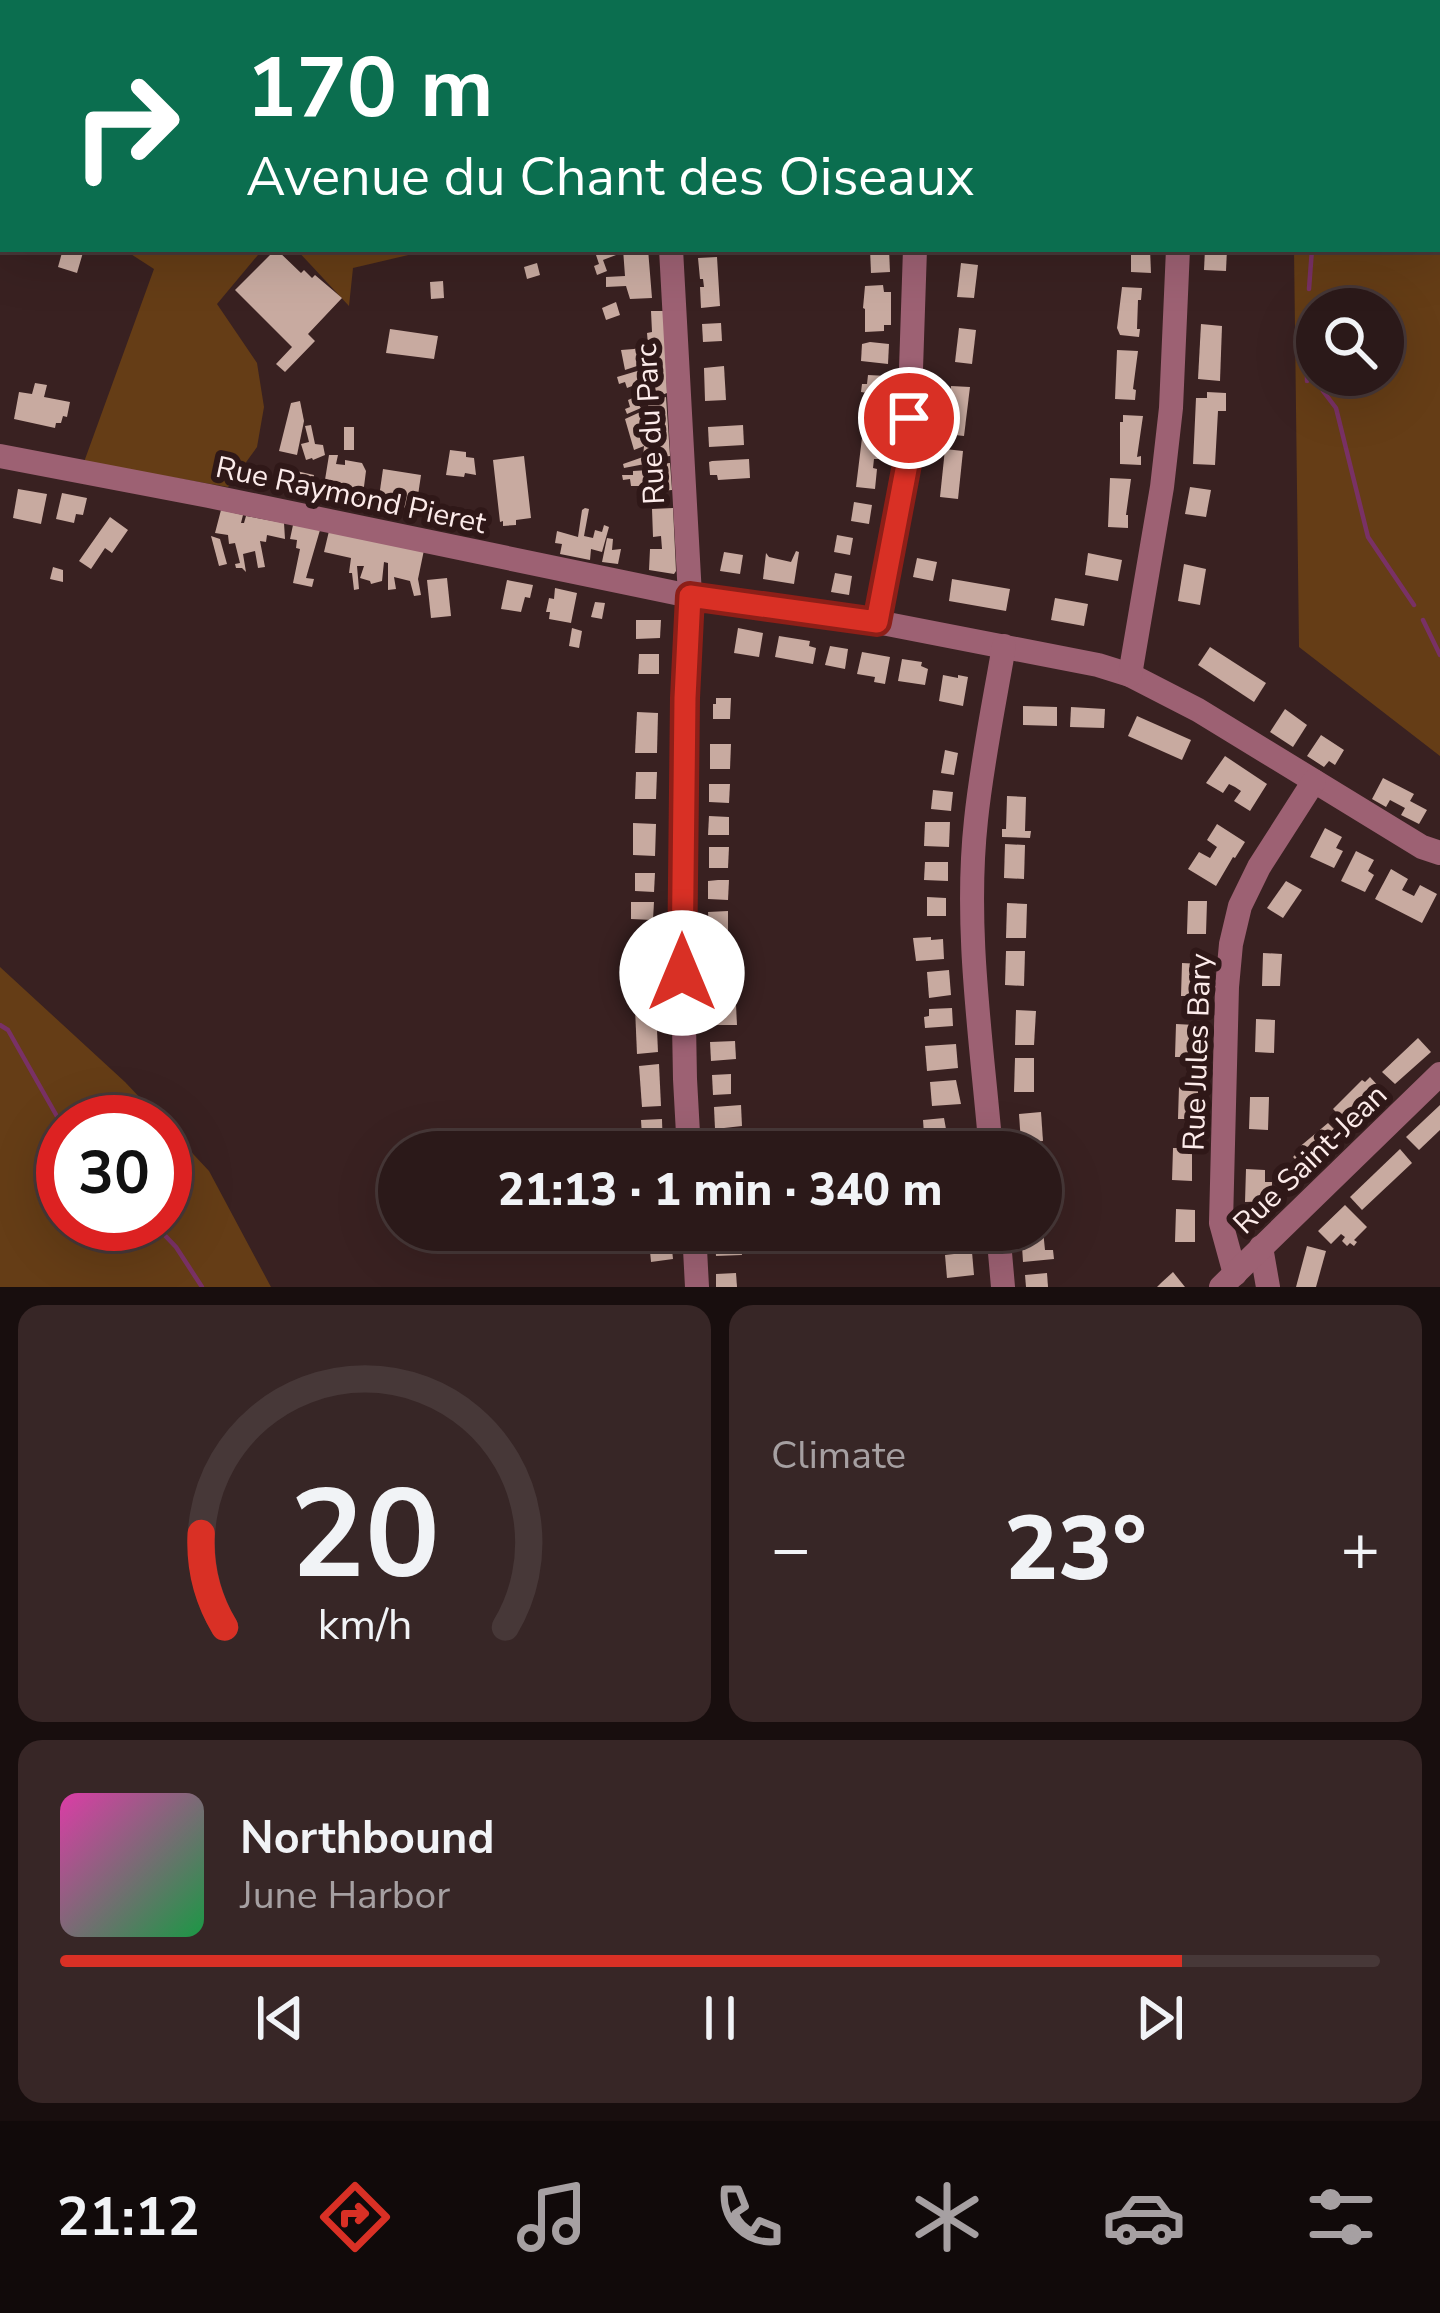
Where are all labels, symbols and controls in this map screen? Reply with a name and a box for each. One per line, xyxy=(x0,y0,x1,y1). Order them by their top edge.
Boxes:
text: 170 m xyxy=(246,31,494,146)
icon: right xyxy=(48,48,204,204)
text: Avenue du Chant des Oiseaux xyxy=(246,140,974,214)
map controls xyxy=(1296,288,1404,396)
button: search xyxy=(1296,288,1404,396)
street label: Rue du Parc xyxy=(626,342,675,506)
pin xyxy=(858,367,960,469)
icon: arrive xyxy=(876,385,942,451)
street label: Rue Raymond Pieret xyxy=(212,447,490,544)
position arrow xyxy=(619,910,745,1036)
street label: Rue Jules Bary xyxy=(1174,952,1221,1151)
street label: Rue Saint-Jean xyxy=(1224,1075,1396,1243)
speed limit sign: 30 xyxy=(36,1095,192,1251)
text: 21:13 · 1 min · 340 m xyxy=(497,1160,943,1221)
text: Climate xyxy=(771,1429,906,1482)
text: 20 xyxy=(290,1450,439,1620)
text: 23° xyxy=(1004,1488,1147,1611)
text: − xyxy=(771,1504,811,1594)
text: + xyxy=(1340,1504,1380,1594)
text: km/h xyxy=(317,1595,412,1653)
text: Northbound xyxy=(240,1808,494,1869)
text: June Harbor xyxy=(240,1869,450,1922)
icon: previous xyxy=(247,1985,313,2051)
icon: pause xyxy=(687,1985,753,2051)
icon: next xyxy=(1127,1985,1193,2051)
icon: directions xyxy=(313,2175,397,2259)
icon: music xyxy=(510,2175,594,2259)
icon: phone xyxy=(707,2175,791,2259)
icon: climate xyxy=(905,2175,989,2259)
icon: car xyxy=(1102,2175,1186,2259)
icon: filters xyxy=(1299,2175,1383,2259)
text: 21:12 xyxy=(57,2180,200,2254)

